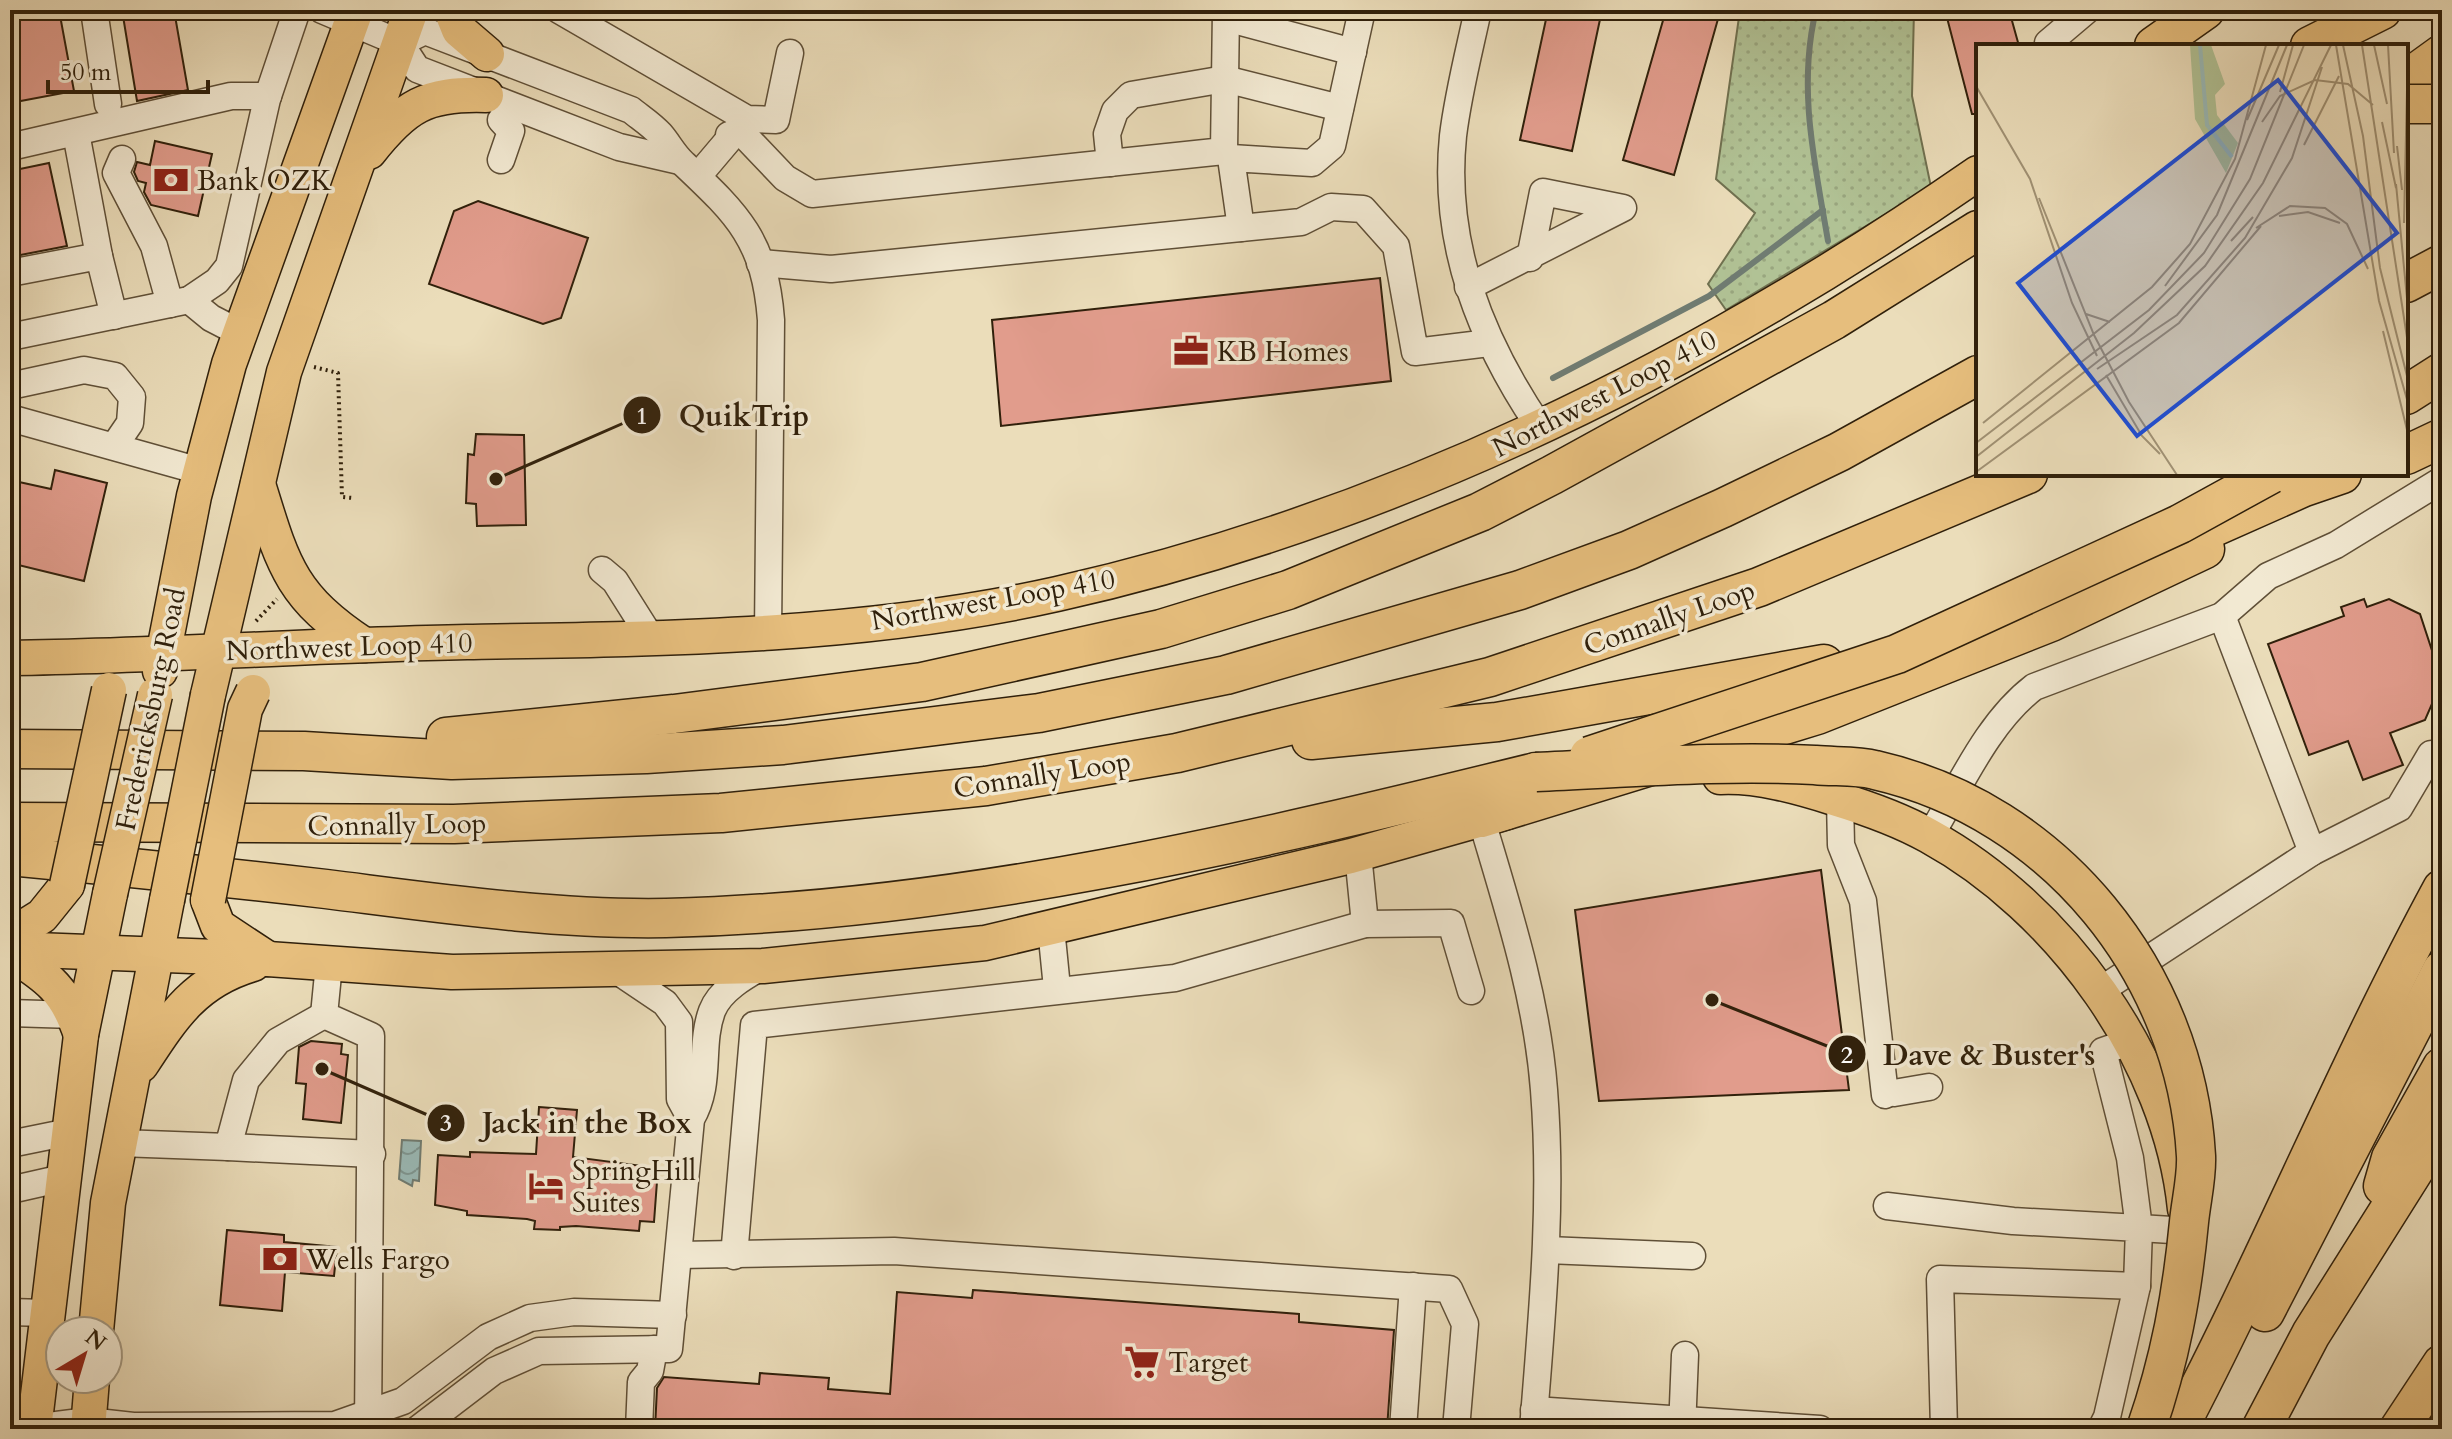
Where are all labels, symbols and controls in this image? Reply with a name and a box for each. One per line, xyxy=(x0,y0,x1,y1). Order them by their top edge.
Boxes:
scale bar xyxy=(48,44,208,94)
inset map xyxy=(1976,44,2408,476)
text: 50 m xyxy=(60,56,112,89)
bank icon: Bank OZK xyxy=(152,161,190,199)
place label: Bank OZK xyxy=(197,162,332,200)
street label: Northwest Loop 410 xyxy=(1486,321,1723,467)
office icon: KB Homes xyxy=(1172,332,1210,370)
place label: KB Homes xyxy=(1217,333,1349,371)
callout: QuikTrip xyxy=(622,388,825,442)
text: QuikTrip xyxy=(679,396,809,437)
text: 1 xyxy=(636,400,648,433)
street label: Northwest Loop 410 xyxy=(868,560,1118,640)
street label: Connally Loop xyxy=(1578,571,1760,665)
street label: Fredericksburg Road xyxy=(107,584,195,834)
street label: Northwest Loop 410 xyxy=(225,624,473,670)
street label: Connally Loop xyxy=(951,742,1134,808)
street label: Connally Loop xyxy=(307,804,487,846)
callout: Dave & Buster's xyxy=(1827,1027,2111,1081)
text: Dave & Buster's xyxy=(1883,1035,2095,1076)
text: 2 xyxy=(1841,1039,1853,1072)
callout: Jack in the Box xyxy=(426,1096,708,1150)
text: Jack in the Box xyxy=(478,1103,692,1144)
text: 3 xyxy=(440,1107,452,1140)
place label: SpringHill Suites xyxy=(572,1152,696,1222)
hotel icon: SpringHill Suites xyxy=(527,1167,565,1205)
bank icon: Wells Fargo xyxy=(261,1240,299,1278)
place label: Wells Fargo xyxy=(305,1241,450,1279)
north arrow xyxy=(44,1315,124,1395)
text: N xyxy=(79,1322,112,1358)
supermarket icon: Target xyxy=(1123,1343,1161,1381)
place label: Target xyxy=(1168,1344,1248,1382)

